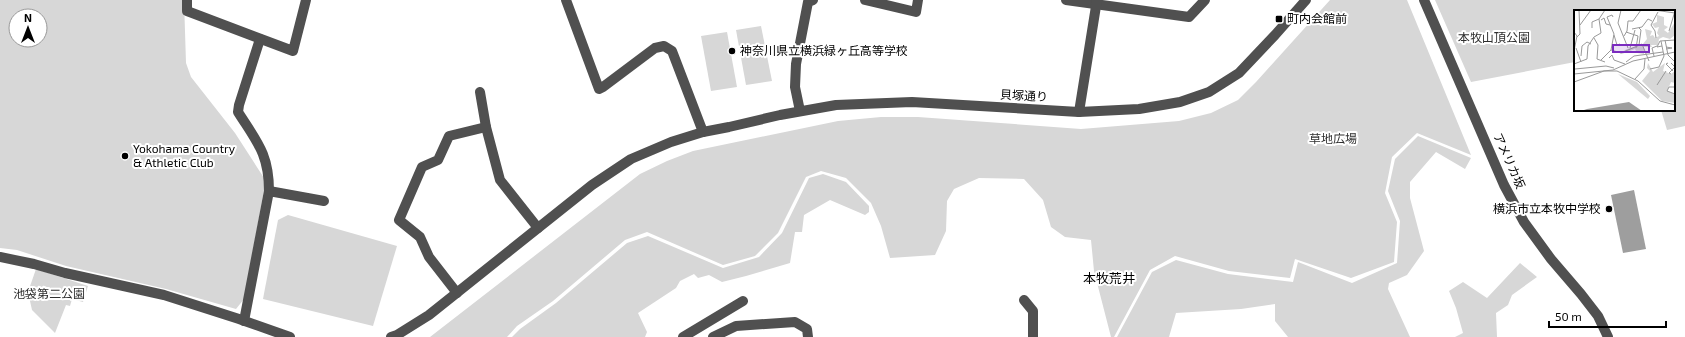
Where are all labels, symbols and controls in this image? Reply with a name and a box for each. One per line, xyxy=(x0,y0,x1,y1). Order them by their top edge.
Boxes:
north arrow xyxy=(8,8,48,48)
inset map xyxy=(1574,10,1675,111)
text: N xyxy=(24,11,32,24)
place label: 町内会館前 xyxy=(1287,11,1347,25)
marker: 町内会館前 xyxy=(1274,14,1284,24)
park label: 本牧山頂公園 xyxy=(1458,30,1530,44)
place label: 神奈川県立横浜緑ヶ丘高等学校 xyxy=(740,43,908,57)
marker: 神奈川県立横浜緑ヶ丘高等学校 xyxy=(727,46,737,56)
street label: 貝塚通り xyxy=(1000,87,1048,103)
park label: 草地広場 xyxy=(1309,131,1357,145)
street label: アメリカ坂 xyxy=(1491,131,1528,191)
place label: Yokohama Country & Athletic Club xyxy=(133,141,236,169)
marker: Yokohama Country & Athletic Club xyxy=(120,151,130,161)
place label: 横浜市立本牧中学校 xyxy=(1493,201,1601,215)
marker: 横浜市立本牧中学校 xyxy=(1604,204,1614,214)
district label: 本牧荒井 xyxy=(1083,270,1135,286)
park label: 池袋第二公園 xyxy=(13,286,85,300)
scale bar xyxy=(1549,303,1666,329)
text: 50 m xyxy=(1555,309,1582,323)

